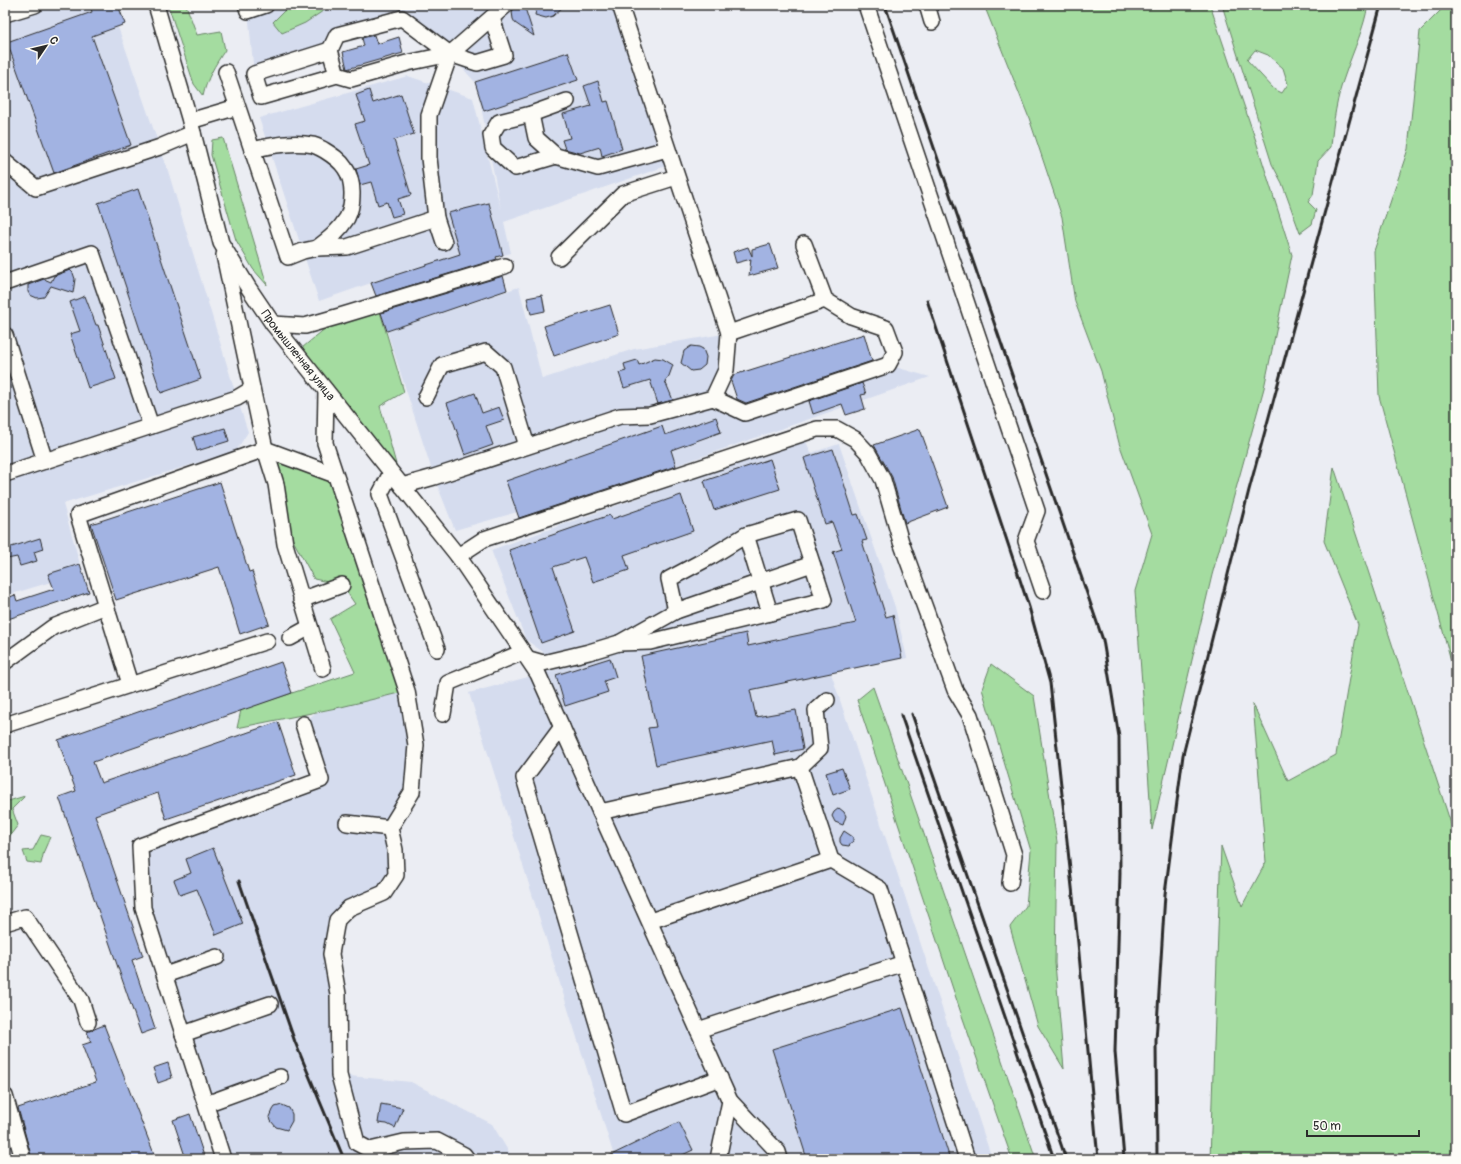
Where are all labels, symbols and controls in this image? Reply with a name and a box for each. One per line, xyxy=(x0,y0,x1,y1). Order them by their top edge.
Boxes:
north arrow xyxy=(26,26,66,66)
text: С xyxy=(47,34,61,47)
street label: Промышленная улица xyxy=(258,307,338,404)
scale bar xyxy=(1307,1112,1419,1138)
text: 50 m xyxy=(1313,1119,1341,1134)

